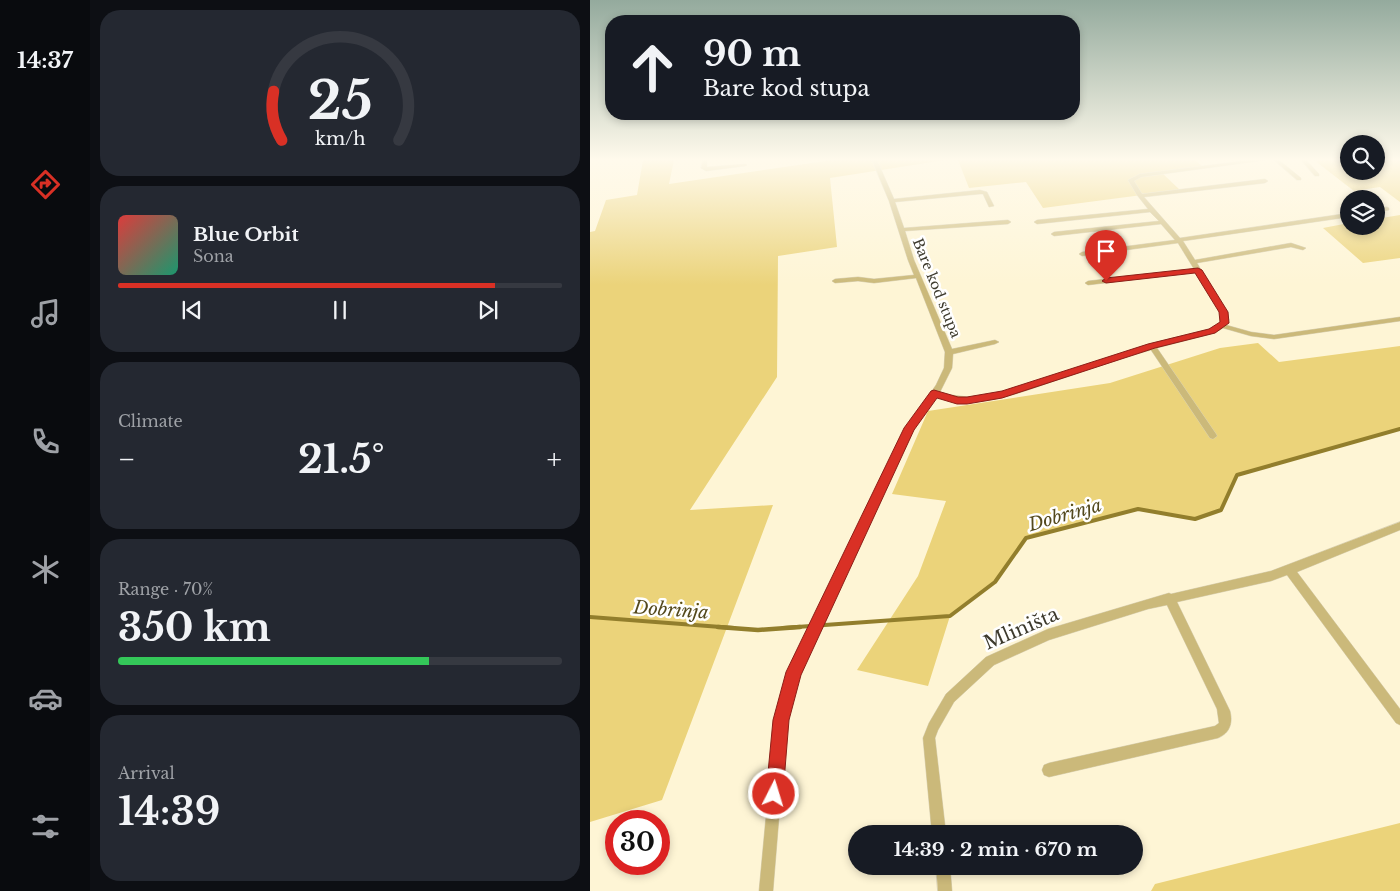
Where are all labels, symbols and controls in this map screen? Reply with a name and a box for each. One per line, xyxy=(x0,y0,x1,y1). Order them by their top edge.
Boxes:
text: 90 m xyxy=(703,32,801,75)
icon: ahead xyxy=(620,35,685,100)
text: 14:37 xyxy=(17,47,73,74)
text: 25 xyxy=(308,69,372,133)
text: Bare kod stupa xyxy=(703,75,870,102)
text: km/h xyxy=(315,128,365,150)
map controls xyxy=(1340,135,1385,235)
button: search xyxy=(1340,135,1385,180)
icon: directions xyxy=(28,167,63,202)
button: layers xyxy=(1340,190,1385,235)
text: Blue Orbit xyxy=(193,223,299,246)
pin xyxy=(1085,230,1127,281)
street label: Bare kod stupa xyxy=(909,235,965,341)
icon: arrive xyxy=(1092,237,1120,265)
text: Sona xyxy=(193,246,234,266)
icon: music xyxy=(28,296,63,331)
icon: previous xyxy=(178,296,206,324)
icon: pause xyxy=(326,296,354,324)
icon: next xyxy=(474,296,502,324)
text: Climate xyxy=(118,411,183,431)
icon: phone xyxy=(28,424,63,459)
text: 21.5° xyxy=(298,436,384,483)
text: − xyxy=(118,442,136,477)
text: + xyxy=(547,442,562,477)
water label: Dobrinja xyxy=(1025,494,1104,536)
icon: climate xyxy=(28,552,63,587)
text: Range · 70% xyxy=(118,579,213,599)
water label: Dobrinja xyxy=(632,596,709,624)
street label: Mliništa xyxy=(980,602,1063,655)
text: 350 km xyxy=(118,604,271,651)
icon: car xyxy=(28,681,63,716)
text: Arrival xyxy=(118,763,175,783)
position arrow xyxy=(747,767,799,819)
text: 14:39 xyxy=(118,788,220,835)
icon: filters xyxy=(28,809,63,844)
speed limit sign: 30 xyxy=(605,810,670,875)
text: 14:39 · 2 min · 670 m xyxy=(893,838,1098,861)

